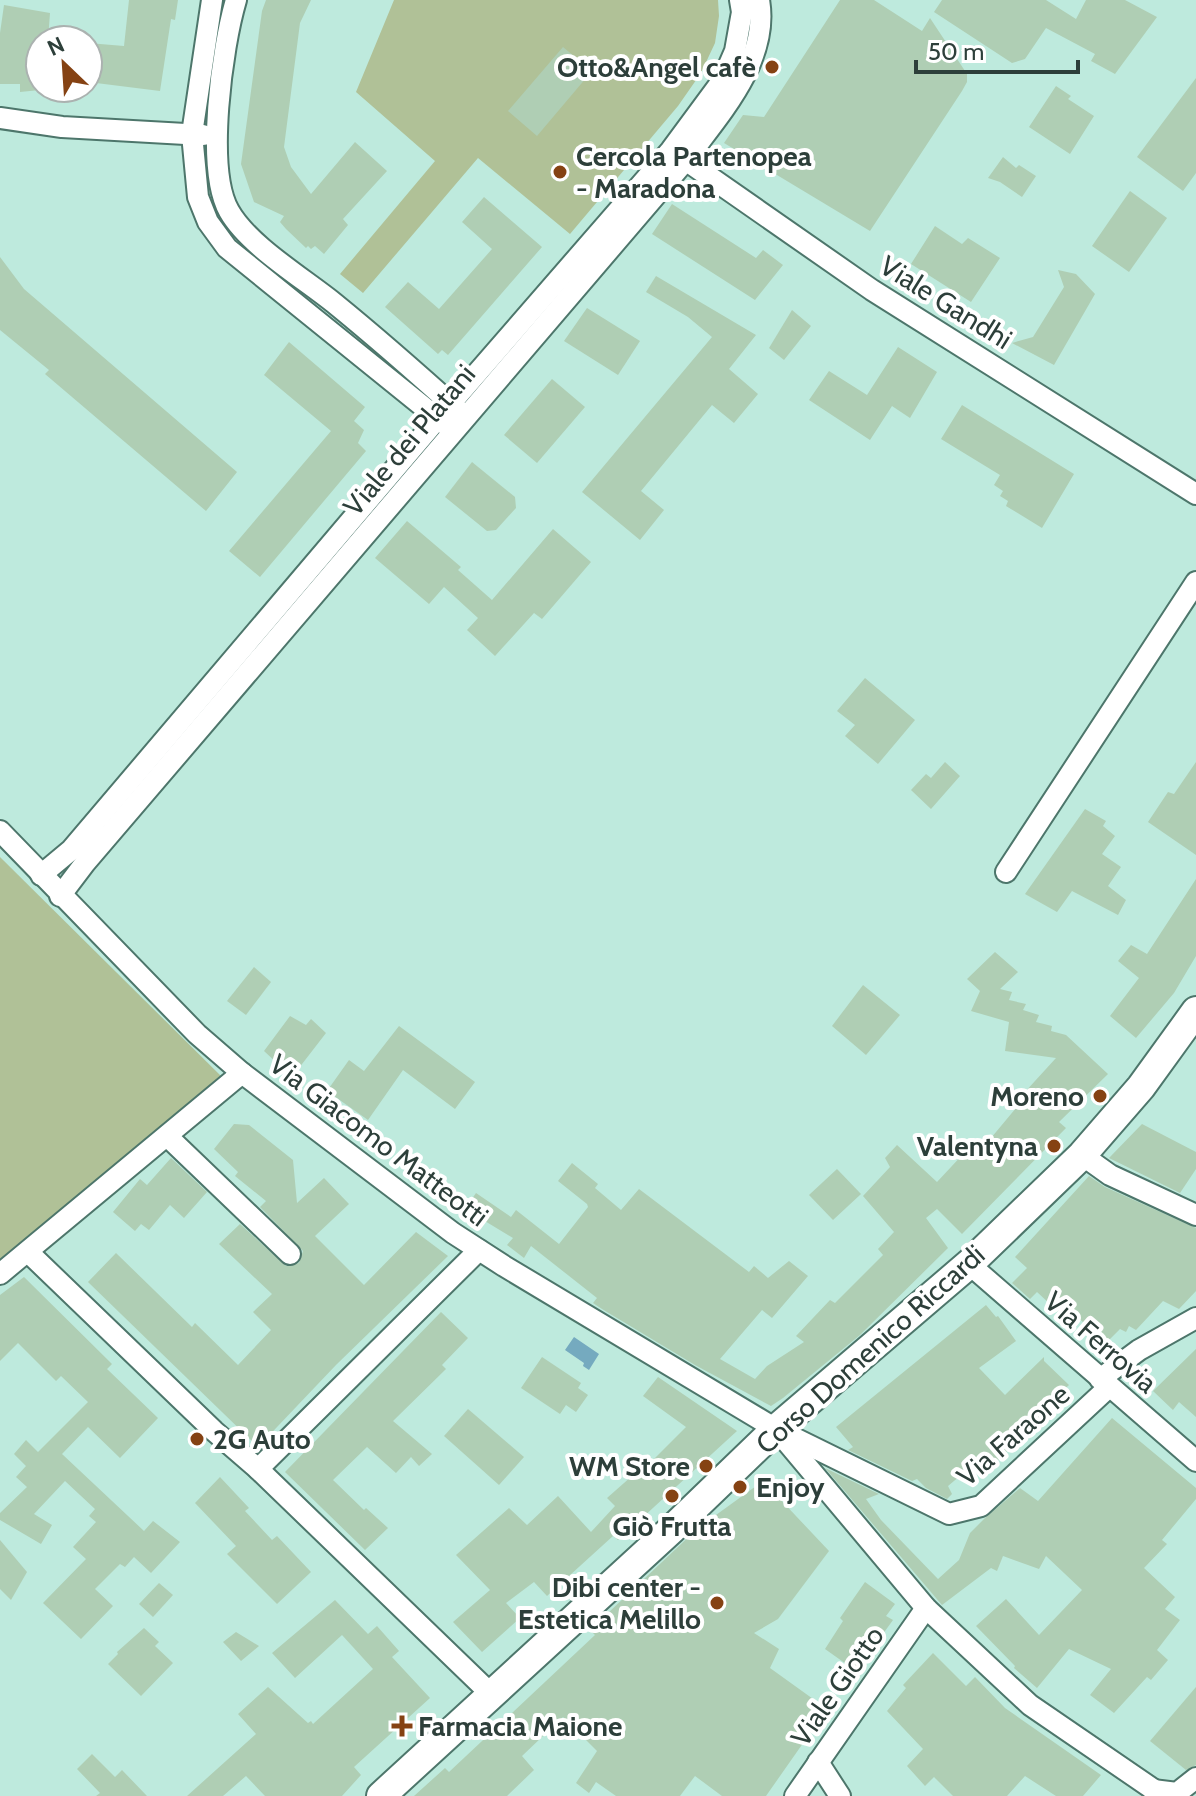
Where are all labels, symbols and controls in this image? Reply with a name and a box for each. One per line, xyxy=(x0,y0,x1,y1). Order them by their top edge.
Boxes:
north arrow xyxy=(24,24,104,104)
scale bar xyxy=(916,24,1078,74)
text: N xyxy=(43,31,69,62)
text: 50 m xyxy=(928,37,984,66)
place label: Otto&Angel cafè xyxy=(557,50,756,84)
marker: Otto&Angel cafè xyxy=(763,58,781,76)
place label: Cercola Partenopea - Maradona xyxy=(576,139,812,205)
marker: Cercola Partenopea - Maradona xyxy=(551,163,569,181)
street label: Viale Gandhi xyxy=(874,248,1018,356)
street label: Viale dei Platani xyxy=(336,357,482,523)
street label: Via Giacomo Matteotti xyxy=(263,1047,495,1233)
place label: Moreno xyxy=(990,1079,1084,1113)
marker: Moreno xyxy=(1091,1087,1109,1105)
place label: Valentyna xyxy=(917,1129,1038,1163)
marker: Valentyna xyxy=(1045,1137,1063,1155)
street label: Corso Domenico Riccardi xyxy=(749,1237,991,1461)
street label: Via Ferrovia xyxy=(1038,1284,1164,1400)
street label: Via Faraone xyxy=(950,1377,1076,1493)
place label: 2G Auto xyxy=(213,1422,311,1456)
marker: 2G Auto xyxy=(188,1430,206,1448)
place label: WM Store xyxy=(569,1449,690,1483)
marker: WM Store xyxy=(697,1457,715,1475)
place label: Enjoy xyxy=(756,1470,825,1504)
marker: Enjoy xyxy=(731,1478,749,1496)
marker: Giò Frutta xyxy=(663,1487,681,1505)
place label: Giò Frutta xyxy=(613,1509,732,1543)
place label: Dibi center - Estetica Melillo xyxy=(518,1570,701,1636)
marker: Dibi center - Estetica Melillo xyxy=(708,1594,726,1612)
street label: Viale Giotto xyxy=(783,1619,891,1753)
place label: Farmacia Maione xyxy=(418,1709,622,1743)
marker: Farmacia Maione xyxy=(393,1717,411,1735)

